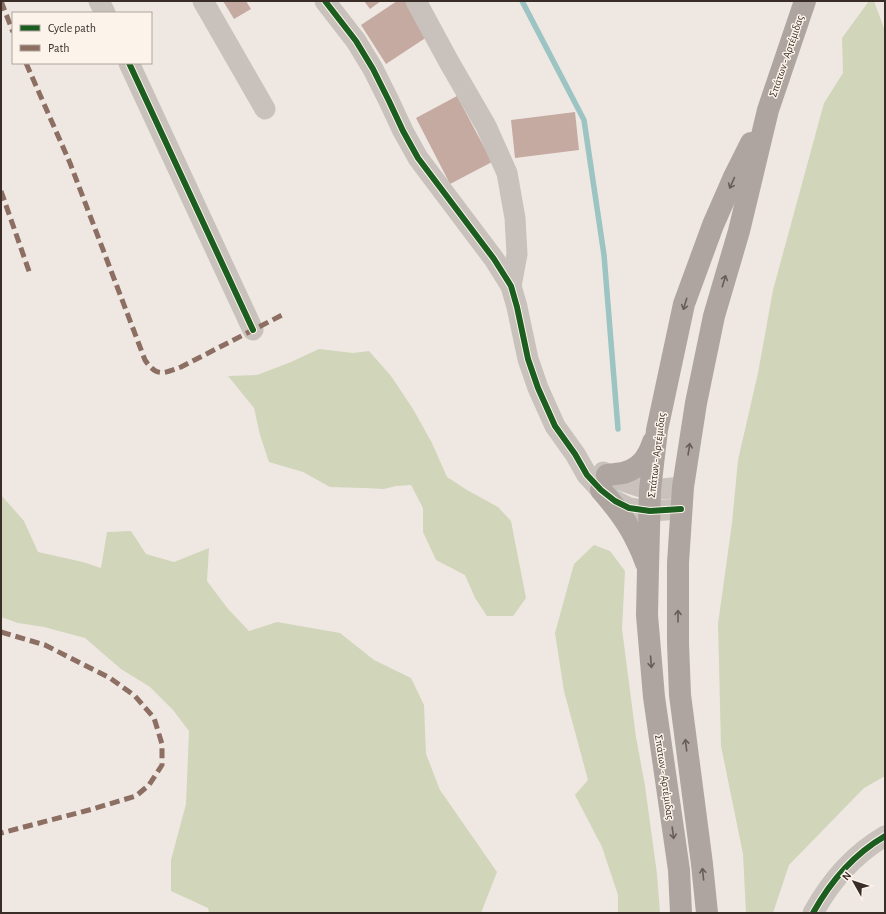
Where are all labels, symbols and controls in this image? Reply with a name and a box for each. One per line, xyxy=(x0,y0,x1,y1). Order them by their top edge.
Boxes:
legend xyxy=(12,12,152,64)
street label: Σπάτων - Αρτέμιδας xyxy=(767,14,806,98)
text: Cycle path xyxy=(48,22,96,35)
text: Path xyxy=(48,42,70,54)
one-way arrow xyxy=(728,176,735,188)
one-way arrow xyxy=(721,274,728,287)
one-way arrow xyxy=(681,297,688,310)
street label: Σπάτων - Αρτέμιδας xyxy=(646,412,667,498)
one-way arrow xyxy=(685,443,693,456)
one-way arrow xyxy=(674,610,682,623)
one-way arrow xyxy=(647,655,654,668)
street label: Σπάτων - Αρτέμιδας xyxy=(653,734,676,820)
one-way arrow xyxy=(682,739,690,752)
one-way arrow xyxy=(669,826,677,839)
north arrow xyxy=(834,862,874,902)
one-way arrow xyxy=(699,868,706,881)
text: N xyxy=(840,870,853,882)

